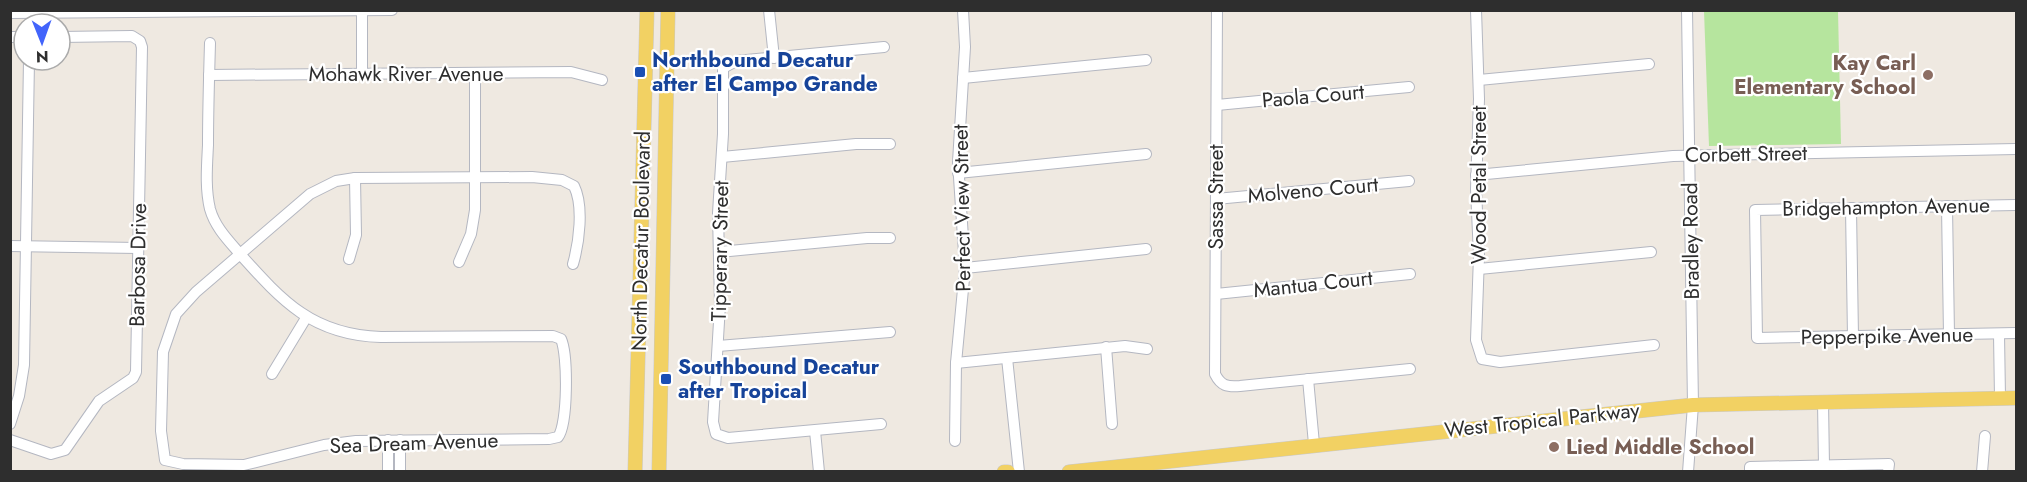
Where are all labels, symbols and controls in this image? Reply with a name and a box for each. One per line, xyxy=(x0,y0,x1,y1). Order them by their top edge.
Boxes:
north arrow xyxy=(12,12,72,72)
text: N xyxy=(36,45,49,68)
place label: Northbound Decatur after El Campo Grande xyxy=(652,45,878,99)
place label: Kay Carl Elementary School xyxy=(1734,48,1916,102)
street label: Mohawk River Avenue xyxy=(308,59,504,89)
marker: Northbound Decatur after El Campo Grande xyxy=(633,65,647,79)
marker: Kay Carl Elementary School xyxy=(1921,68,1935,82)
street label: Paola Court xyxy=(1260,77,1366,115)
street label: Wood Petal Street xyxy=(1464,106,1494,264)
street label: Perfect View Street xyxy=(946,124,978,292)
street label: North Decatur Boulevard xyxy=(624,131,658,351)
street label: Corbett Street xyxy=(1685,138,1807,170)
street label: Sassa Street xyxy=(1201,144,1231,250)
street label: Molveno Court xyxy=(1246,169,1380,211)
street label: Tipperary Street xyxy=(704,180,736,322)
street label: Bradley Road xyxy=(1675,182,1707,300)
street label: Bridgehampton Avenue xyxy=(1782,190,1990,224)
street label: Barbosa Drive xyxy=(122,203,154,327)
street label: Mantua Court xyxy=(1252,263,1374,305)
street label: Pepperpike Avenue xyxy=(1800,319,1974,353)
place label: Southbound Decatur after Tropical xyxy=(678,352,880,406)
marker: Southbound Decatur after Tropical xyxy=(659,372,673,386)
street label: West Tropical Parkway xyxy=(1443,395,1642,445)
street label: Sea Dream Avenue xyxy=(329,425,499,461)
place label: Lied Middle School xyxy=(1566,432,1755,462)
marker: Lied Middle School xyxy=(1547,440,1561,454)

